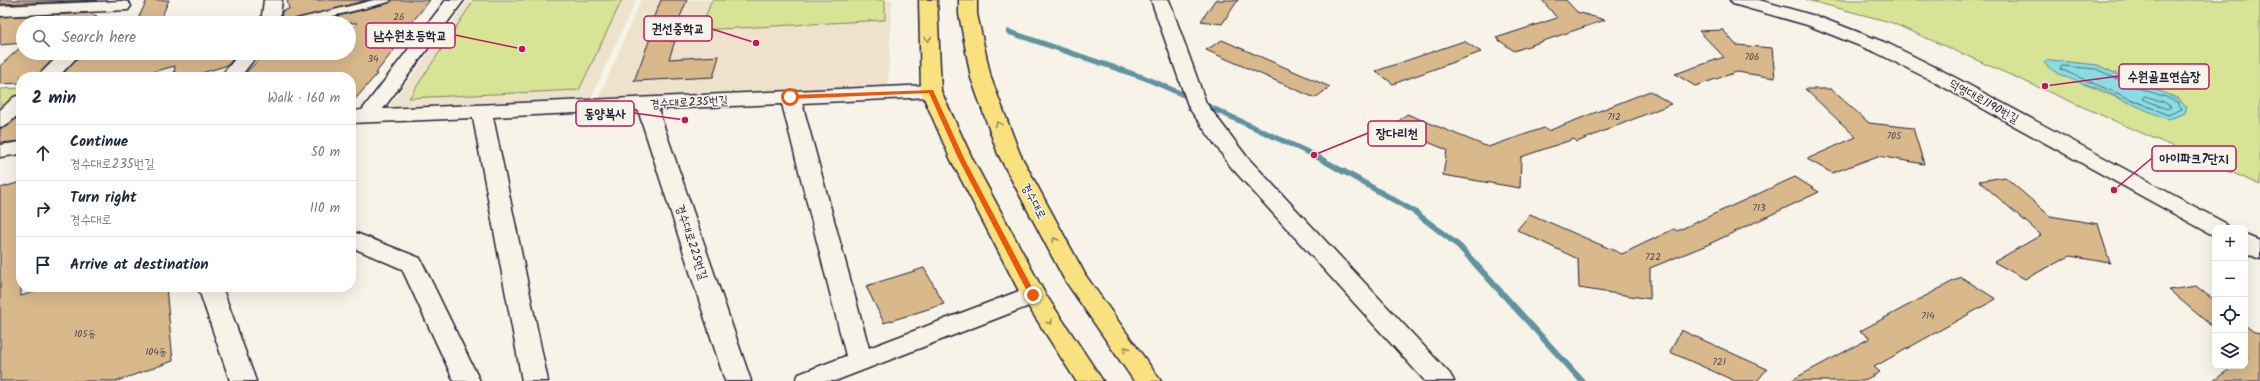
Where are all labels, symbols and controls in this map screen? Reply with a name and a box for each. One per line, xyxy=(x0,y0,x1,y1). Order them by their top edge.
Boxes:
house number: 26 xyxy=(393,9,405,25)
search box xyxy=(16,16,356,60)
callout: 권선중학교 xyxy=(644,16,712,41)
text: 권선중학교 xyxy=(652,19,704,40)
callout: 남수원초등학교 xyxy=(366,23,455,48)
text: Search here xyxy=(62,26,136,50)
text: 남수원초등학교 xyxy=(373,26,447,47)
icon: search xyxy=(30,27,52,49)
one-way arrow xyxy=(924,36,933,42)
house number: 706 xyxy=(1744,49,1760,65)
house number: 34 xyxy=(367,51,379,67)
callout: 수원골프연습장 xyxy=(2119,64,2209,89)
text: 수원골프연습장 xyxy=(2127,67,2201,88)
street label: 덕영대로1190번길 xyxy=(1945,74,2022,129)
text: 2 min xyxy=(32,85,76,112)
text: Walk · 160 m xyxy=(268,88,340,109)
route start xyxy=(781,88,799,106)
street label: 경수대로235번길 xyxy=(649,91,729,114)
callout: 동양복사 xyxy=(576,101,634,126)
text: 동양복사 xyxy=(584,104,626,125)
house number: 712 xyxy=(1607,109,1621,125)
one-way arrow xyxy=(994,120,1002,127)
callout: 장다리천 xyxy=(1368,121,1426,146)
text: 장다리천 xyxy=(1375,124,1418,145)
house number: 705 xyxy=(1887,128,1902,144)
text: Continue xyxy=(70,130,128,154)
icon: ahead xyxy=(32,142,54,164)
text: 50 m xyxy=(311,142,340,163)
callout: 아이파크7단지 xyxy=(2152,146,2236,171)
text: 아이파크7단지 xyxy=(2160,149,2229,170)
text: 경수대로235번길 xyxy=(70,154,155,175)
street label: 경수대로 xyxy=(1016,180,1051,223)
text: Turn right xyxy=(70,186,137,210)
icon: right xyxy=(32,198,54,220)
text: 110 m xyxy=(310,198,340,219)
house number: 713 xyxy=(1752,200,1766,216)
street label: 경수대로225번길 xyxy=(670,202,713,283)
text: 경수대로 xyxy=(70,210,112,231)
map controls xyxy=(2212,225,2248,369)
button: + xyxy=(2212,225,2248,261)
one-way arrow xyxy=(1053,237,1060,244)
house number: 722 xyxy=(1645,249,1661,265)
text: Arrive at destination xyxy=(70,253,209,277)
icon: arrive xyxy=(32,254,54,276)
button: − xyxy=(2212,261,2248,297)
route end xyxy=(1024,286,1042,304)
button: locate xyxy=(2212,297,2248,333)
house number: 714 xyxy=(1921,308,1935,324)
one-way arrow xyxy=(1045,318,1053,325)
house number: 105동 xyxy=(74,326,96,342)
button: layers xyxy=(2212,333,2248,369)
house number: 104동 xyxy=(145,344,167,360)
one-way arrow xyxy=(1123,346,1131,353)
house number: 721 xyxy=(1712,354,1726,370)

